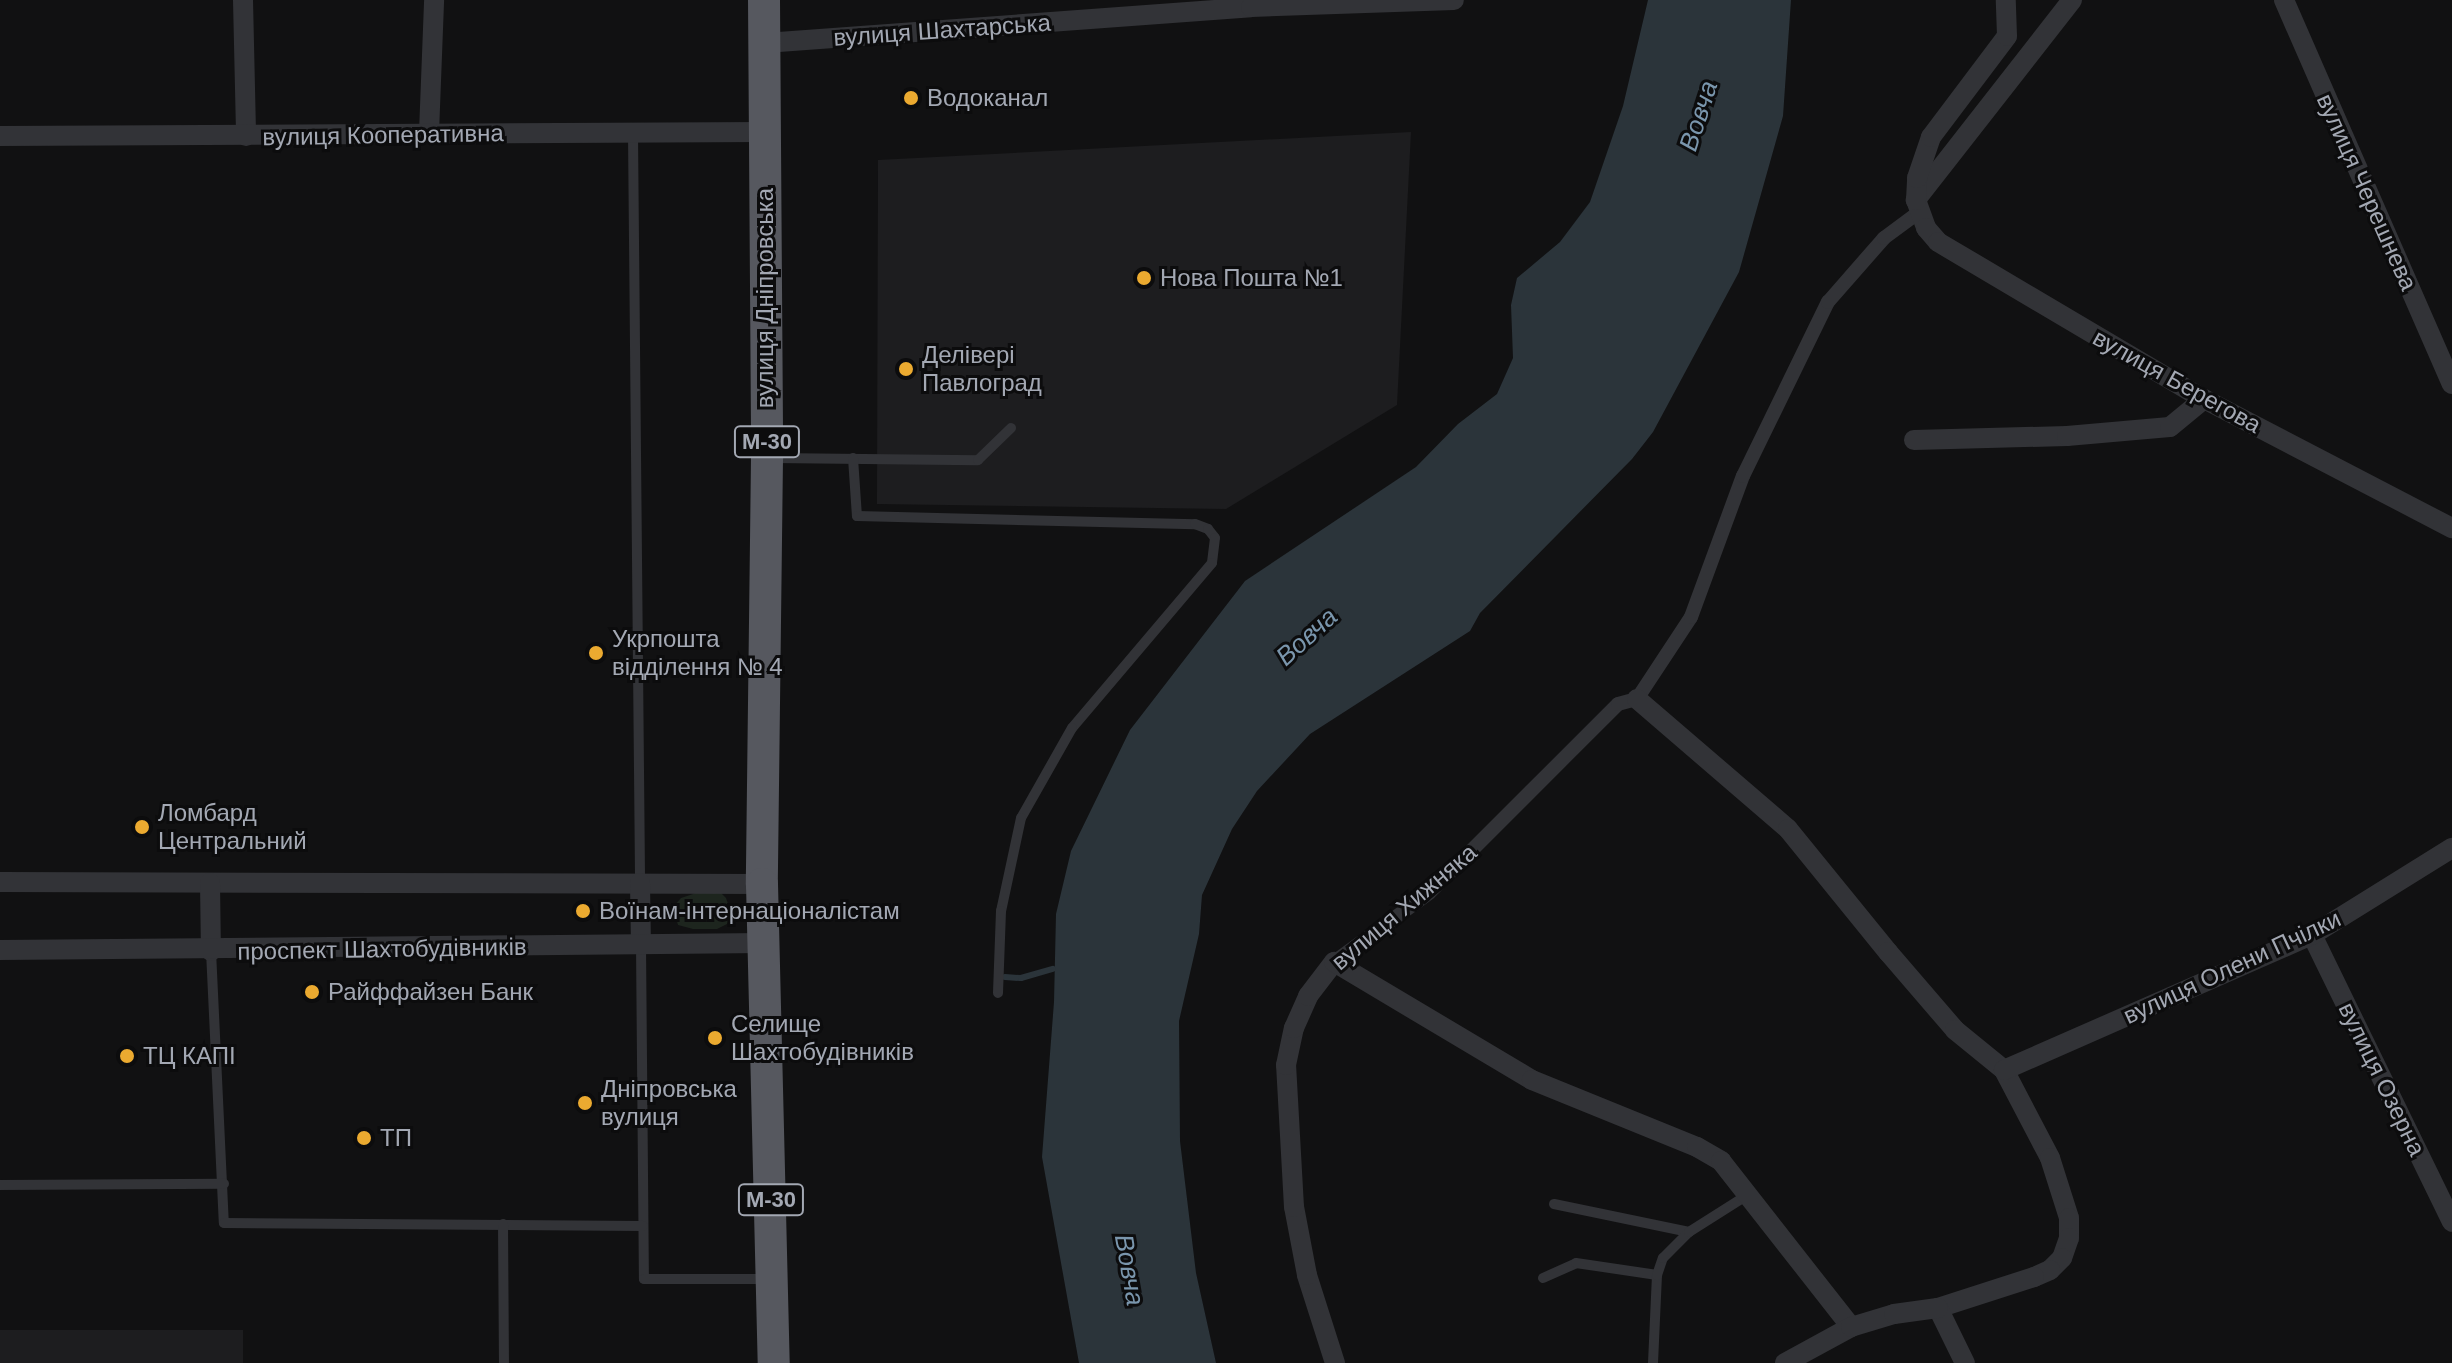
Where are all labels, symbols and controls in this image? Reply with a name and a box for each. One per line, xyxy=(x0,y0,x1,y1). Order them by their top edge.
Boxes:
street label: вулиця Шахтарська xyxy=(832,8,1052,52)
water label: Вовча xyxy=(1673,77,1725,155)
place label: Водоканал xyxy=(927,84,1048,112)
marker: Водоканал xyxy=(902,89,920,107)
street label: вулиця Черешнева xyxy=(2311,89,2423,295)
street label: вулиця Кооперативна xyxy=(262,118,504,152)
street label: вулиця Дніпровська xyxy=(751,188,779,408)
place label: Нова Пошта №1 xyxy=(1160,264,1343,292)
marker: Нова Пошта №1 xyxy=(1135,269,1153,287)
street label: вулиця Берегова xyxy=(2088,323,2266,439)
place label: Делівері Павлоград xyxy=(922,341,1042,397)
marker: Делівері Павлоград xyxy=(897,360,915,378)
road number: М-30 xyxy=(733,424,801,460)
water label: Вовча xyxy=(1270,601,1344,673)
place label: Укрпошта відділення № 4 xyxy=(612,625,783,681)
marker: Укрпошта відділення № 4 xyxy=(587,644,605,662)
place label: Ломбард Центральний xyxy=(158,799,307,855)
marker: Ломбард Центральний xyxy=(133,818,151,836)
street label: вулиця Хижняка xyxy=(1326,838,1482,976)
place label: Воїнам-інтернаціоналістам xyxy=(599,897,900,925)
marker: Воїнам-інтернаціоналістам xyxy=(574,902,592,920)
street label: вулиця Олени Пчілки xyxy=(2119,904,2345,1030)
street label: проспект Шахтобудівників xyxy=(237,932,527,966)
place label: Райффайзен Банк xyxy=(328,978,533,1006)
marker: Райффайзен Банк xyxy=(303,983,321,1001)
street label: вулиця Озерна xyxy=(2332,998,2432,1160)
place label: Селище Шахтобудівників xyxy=(731,1010,914,1066)
marker: Селище Шахтобудівників xyxy=(706,1029,724,1047)
place label: ТЦ КАПІ xyxy=(143,1042,236,1070)
marker: ТЦ КАПІ xyxy=(118,1047,136,1065)
place label: Дніпровська вулиця xyxy=(601,1075,737,1131)
marker: Дніпровська вулиця xyxy=(576,1094,594,1112)
place label: ТП xyxy=(380,1124,412,1152)
marker: ТП xyxy=(355,1129,373,1147)
road number: М-30 xyxy=(737,1182,805,1218)
water label: Вовча xyxy=(1107,1232,1151,1308)

